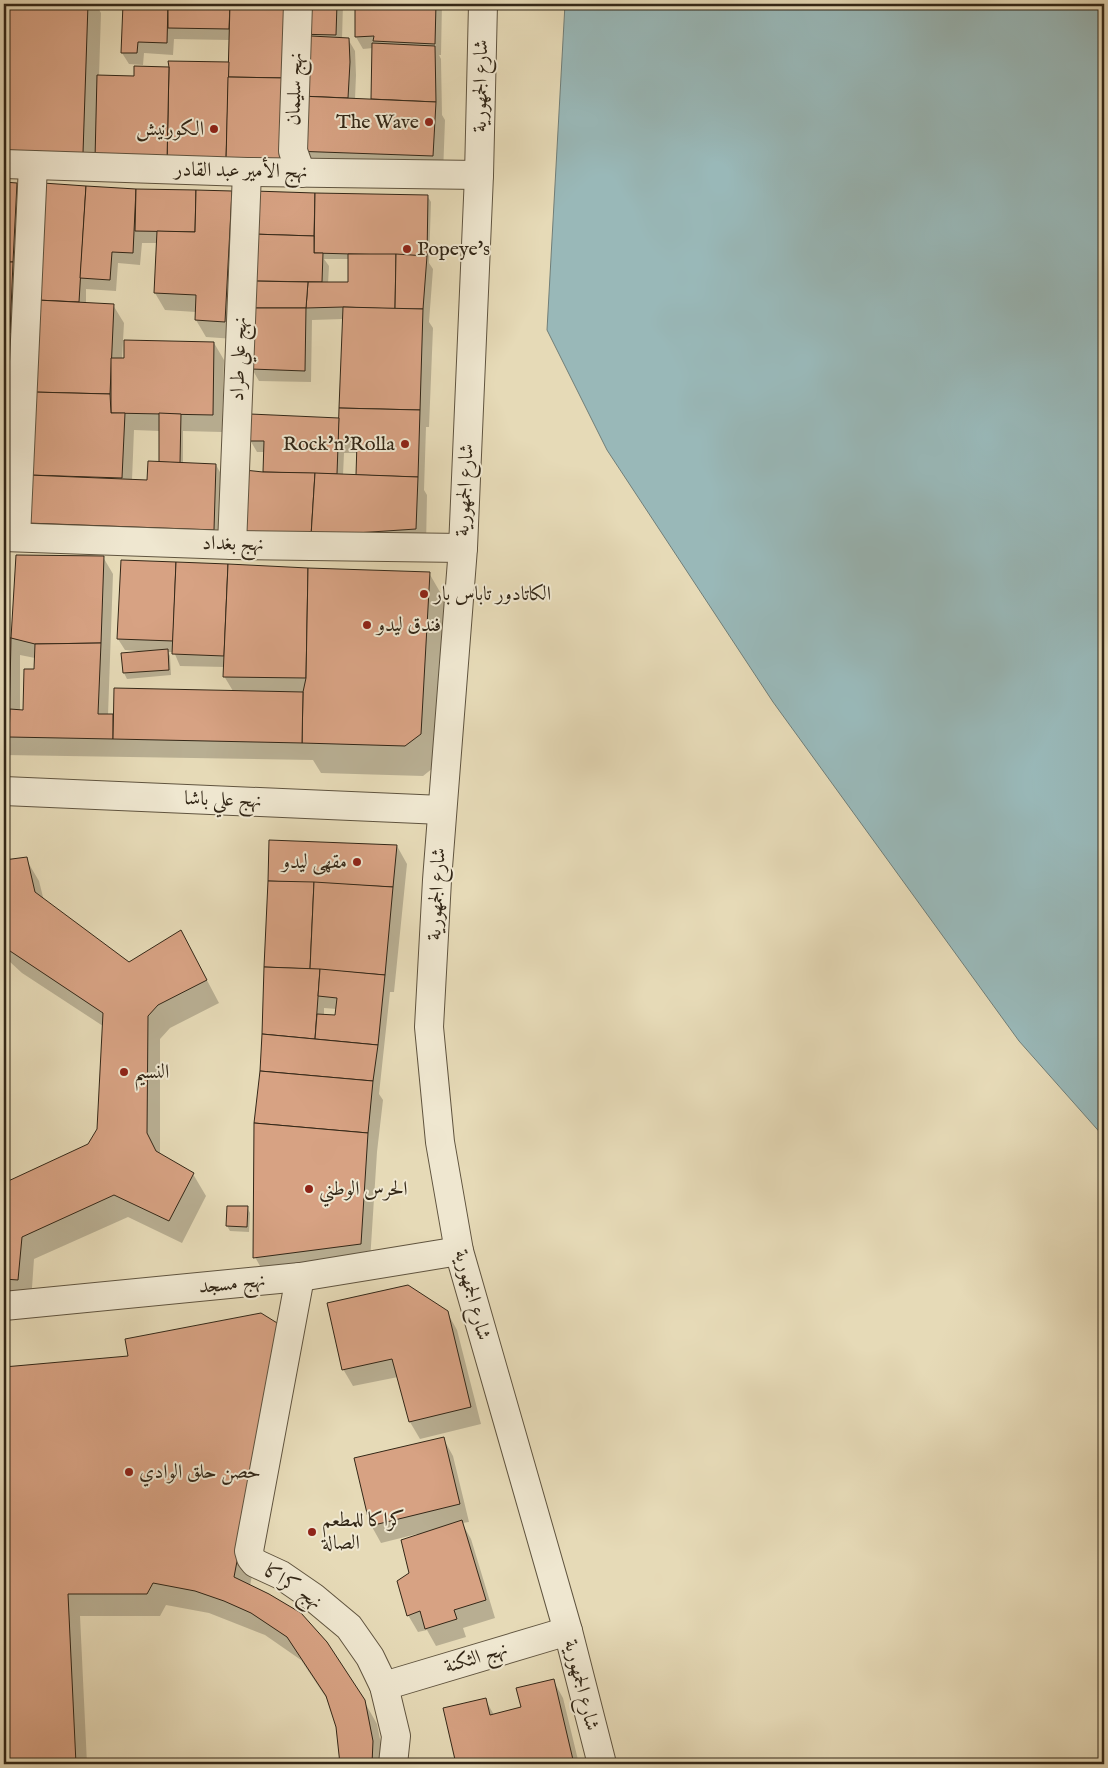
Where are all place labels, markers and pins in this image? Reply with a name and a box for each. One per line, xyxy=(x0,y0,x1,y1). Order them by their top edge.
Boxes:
place label: The Wave xyxy=(336,110,419,135)
marker: The Wave xyxy=(423,116,435,128)
place label: الكورنيش xyxy=(136,117,204,142)
marker: الكورنيش xyxy=(208,123,220,135)
place label: Popeye's xyxy=(417,237,490,262)
marker: Popeye's xyxy=(401,243,413,255)
place label: Rock'n'Rolla xyxy=(283,432,395,457)
marker: Rock'n'Rolla xyxy=(399,438,411,450)
place label: الكاتادور تاباس بار xyxy=(432,582,551,607)
marker: الكاتادور تاباس بار xyxy=(418,588,430,600)
place label: فندق ليدو xyxy=(375,613,441,638)
marker: فندق ليدو xyxy=(361,619,373,631)
place label: مقهى ليدو xyxy=(280,850,347,875)
marker: مقهى ليدو xyxy=(351,856,363,868)
place label: النسيم xyxy=(134,1060,169,1091)
marker: النسيم xyxy=(118,1066,130,1078)
place label: الحرس الوطني xyxy=(319,1177,408,1207)
marker: الحرس الوطني xyxy=(303,1183,315,1195)
place label: حصن حلق الوادي xyxy=(139,1460,261,1487)
marker: حصن حلق الوادي xyxy=(123,1466,135,1478)
place label: كراكا للمطعم الصالة xyxy=(321,1508,405,1556)
marker: كراكا للمطعم الصالة xyxy=(306,1526,318,1538)

